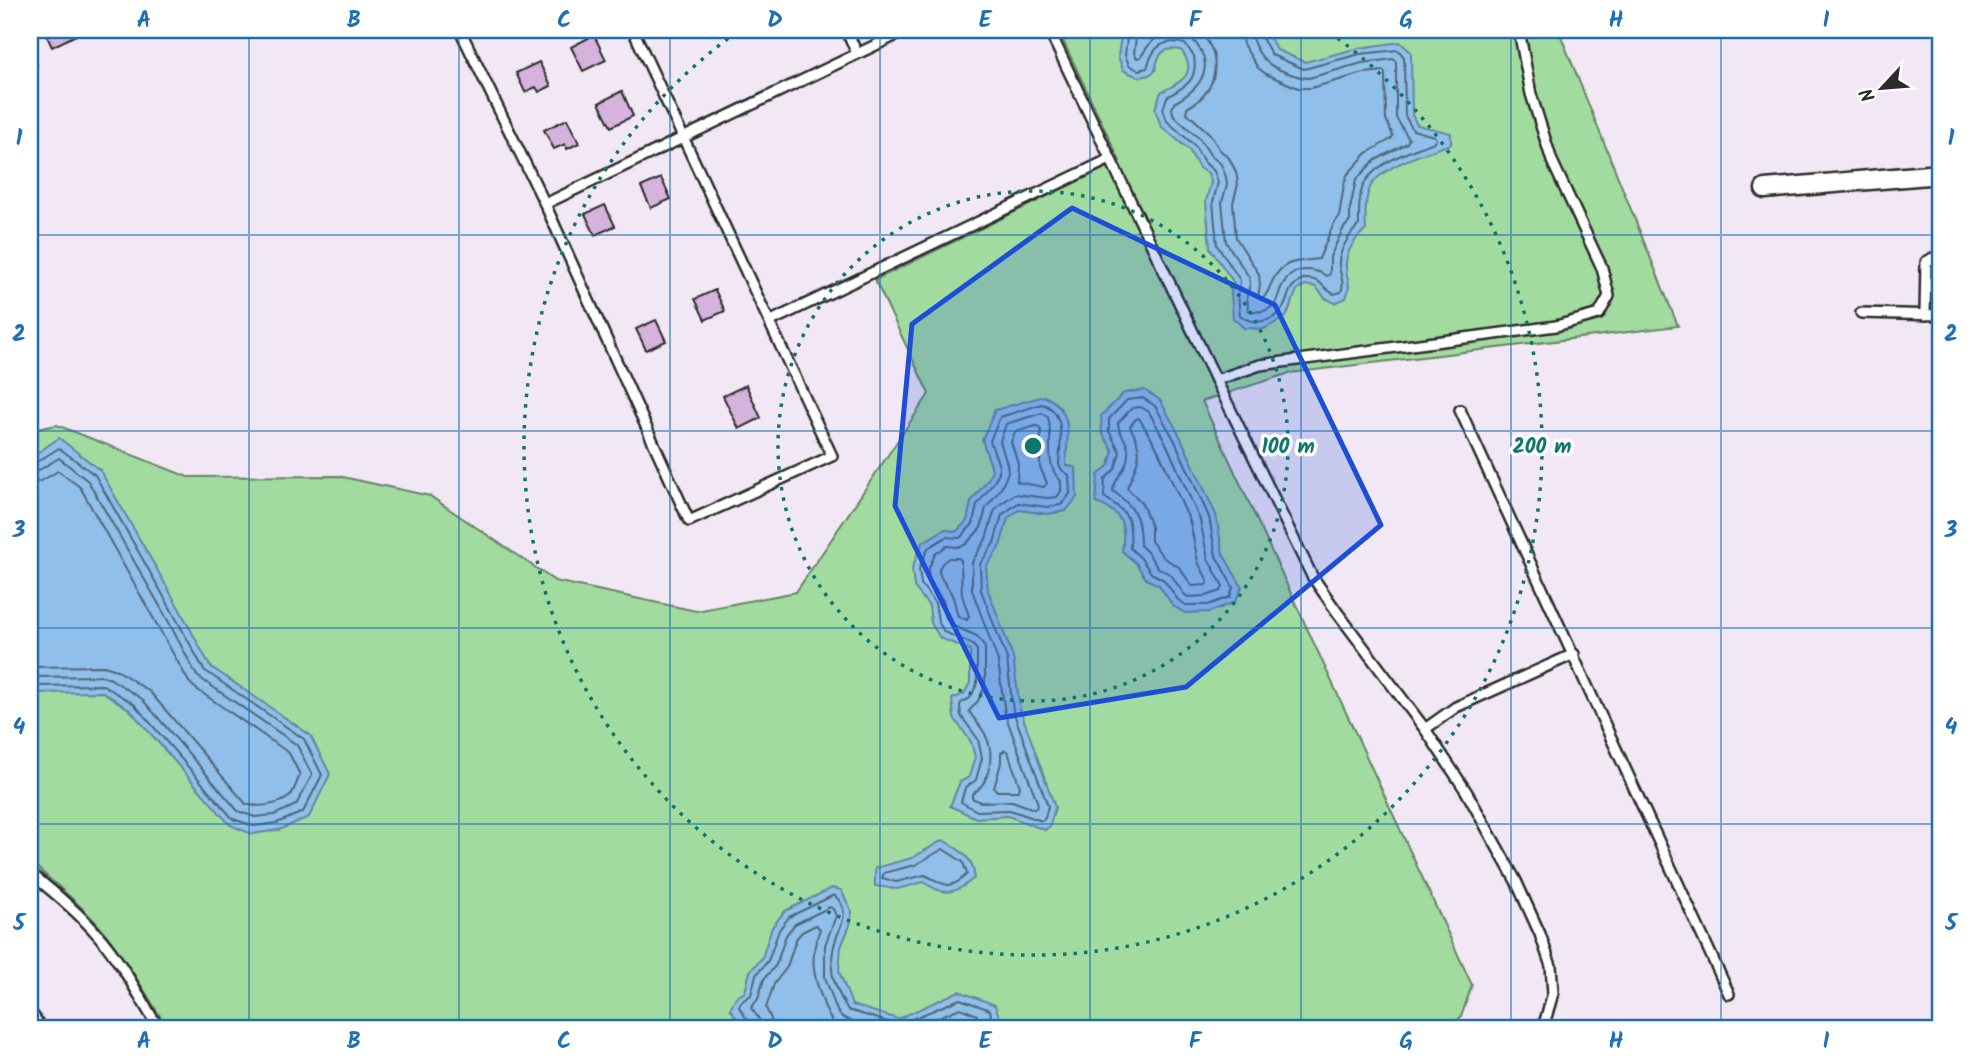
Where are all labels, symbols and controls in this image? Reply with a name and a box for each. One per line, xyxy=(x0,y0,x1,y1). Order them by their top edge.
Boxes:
text: A xyxy=(137,3,151,39)
text: B xyxy=(347,3,361,39)
text: C xyxy=(557,3,571,39)
text: D xyxy=(767,3,783,39)
text: E xyxy=(979,3,993,39)
text: F xyxy=(1189,3,1203,39)
text: G xyxy=(1399,3,1413,39)
text: H xyxy=(1609,3,1624,39)
text: I xyxy=(1822,3,1830,39)
north arrow xyxy=(1848,52,1918,122)
text: N xyxy=(1852,83,1885,107)
text: 1 xyxy=(16,121,23,157)
text: 1 xyxy=(1948,121,1955,157)
text: 2 xyxy=(12,317,26,353)
text: 2 xyxy=(1944,317,1958,353)
text: 100 m xyxy=(1261,431,1315,464)
text: 200 m xyxy=(1512,431,1572,464)
centre of rings xyxy=(1021,434,1045,458)
text: 3 xyxy=(12,513,26,549)
text: 3 xyxy=(1944,513,1958,549)
text: 4 xyxy=(13,710,26,746)
text: 4 xyxy=(1945,710,1958,746)
text: 5 xyxy=(12,906,27,942)
text: 5 xyxy=(1944,906,1959,942)
text: A xyxy=(137,1024,151,1059)
text: B xyxy=(347,1024,361,1059)
text: C xyxy=(557,1024,571,1059)
text: D xyxy=(767,1024,783,1059)
text: E xyxy=(979,1024,993,1059)
text: F xyxy=(1189,1024,1203,1059)
text: G xyxy=(1399,1024,1413,1059)
text: H xyxy=(1609,1024,1624,1059)
text: I xyxy=(1822,1024,1830,1059)

